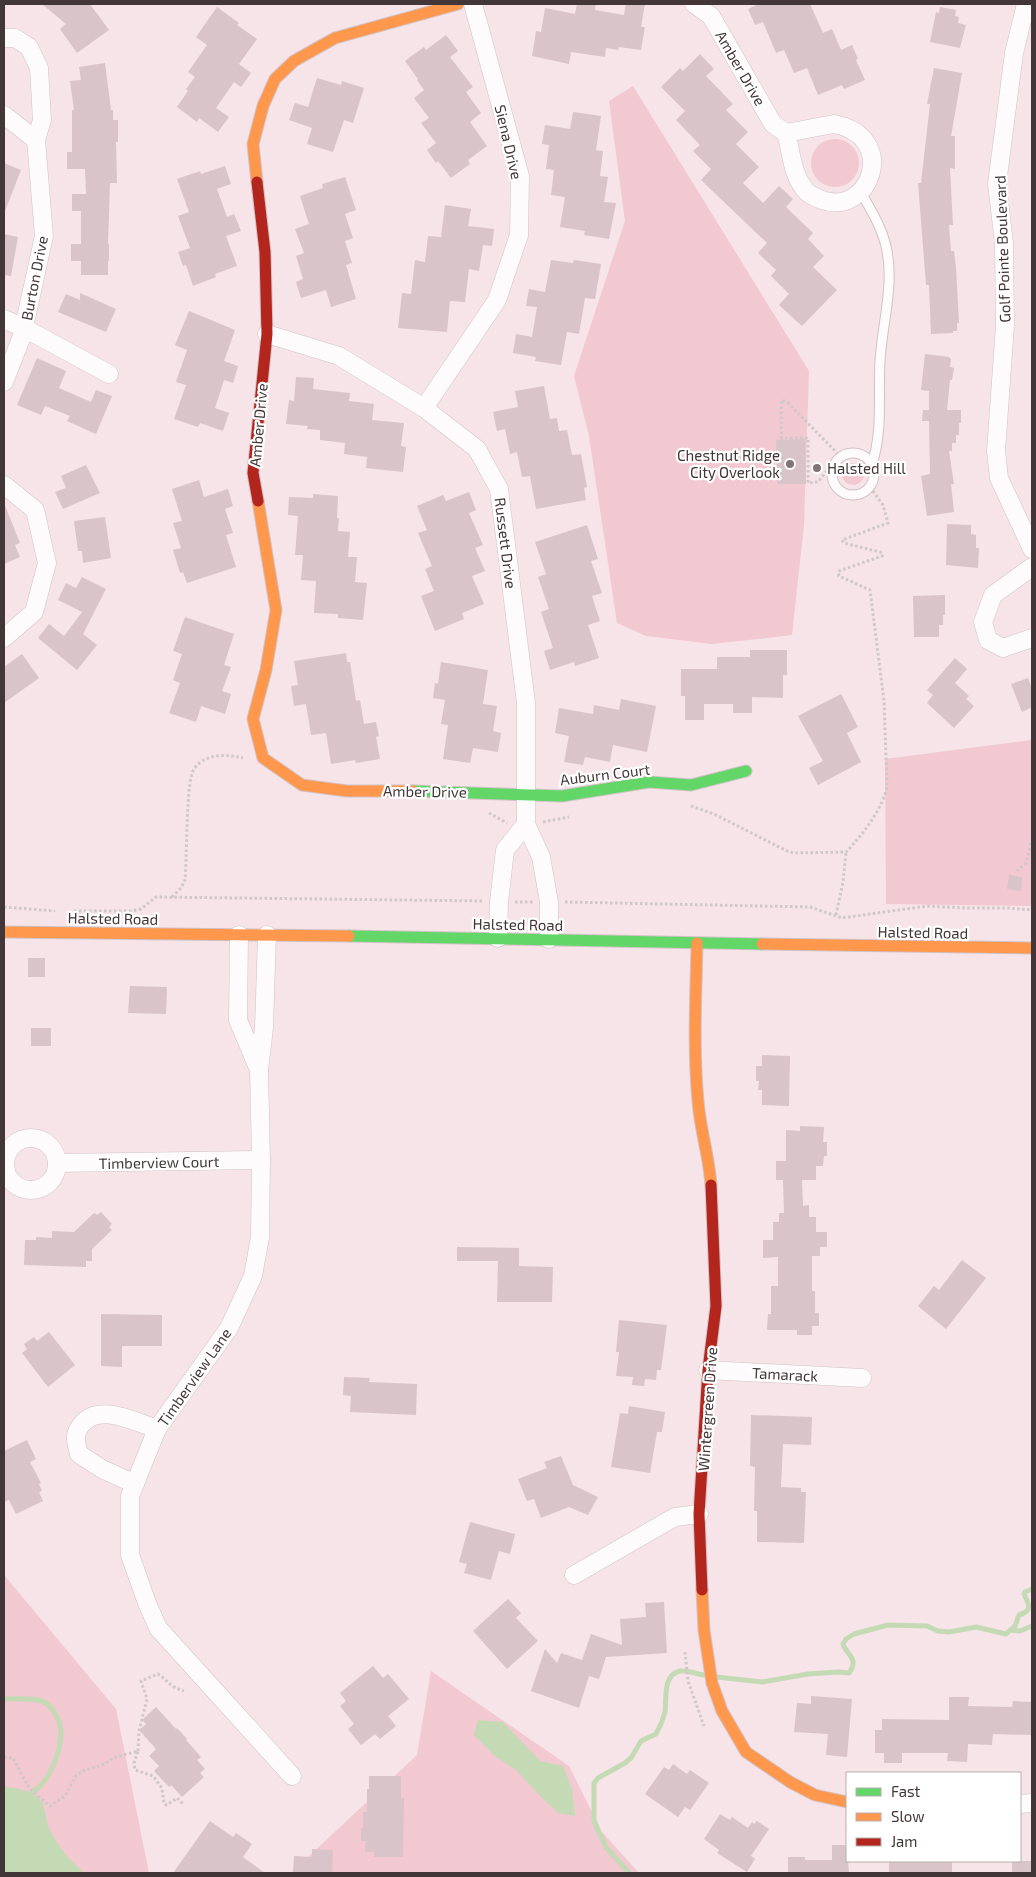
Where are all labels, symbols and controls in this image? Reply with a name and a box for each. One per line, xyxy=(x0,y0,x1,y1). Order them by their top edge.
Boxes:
street label: Amber Drive xyxy=(712,27,770,109)
street label: Siena Drive xyxy=(492,103,526,181)
street label: Golf Pointe Boulevard xyxy=(990,175,1014,323)
street label: Burton Drive xyxy=(17,234,51,322)
street label: Amber Drive xyxy=(245,383,271,467)
place label: Chestnut Ridge City Overlook xyxy=(677,446,780,481)
marker: Chestnut Ridge City Overlook xyxy=(784,458,796,470)
place label: Halsted Hill xyxy=(827,459,906,477)
marker: Halsted Hill xyxy=(811,462,823,474)
street label: Russett Drive xyxy=(491,496,521,590)
street label: Auburn Court xyxy=(559,760,651,788)
street label: Amber Drive xyxy=(383,781,467,801)
street label: Halsted Road xyxy=(68,908,158,928)
street label: Halsted Road xyxy=(473,914,563,934)
street label: Halsted Road xyxy=(878,922,968,942)
street label: Timberview Court xyxy=(99,1152,220,1172)
street label: Timberview Lane xyxy=(153,1324,235,1430)
street label: Wintergreen Drive xyxy=(694,1346,720,1472)
street label: Tamarack xyxy=(752,1363,819,1385)
legend xyxy=(846,1772,1021,1862)
text: Fast xyxy=(891,1782,921,1800)
text: Slow xyxy=(891,1807,925,1825)
text: Jam xyxy=(891,1832,917,1850)

